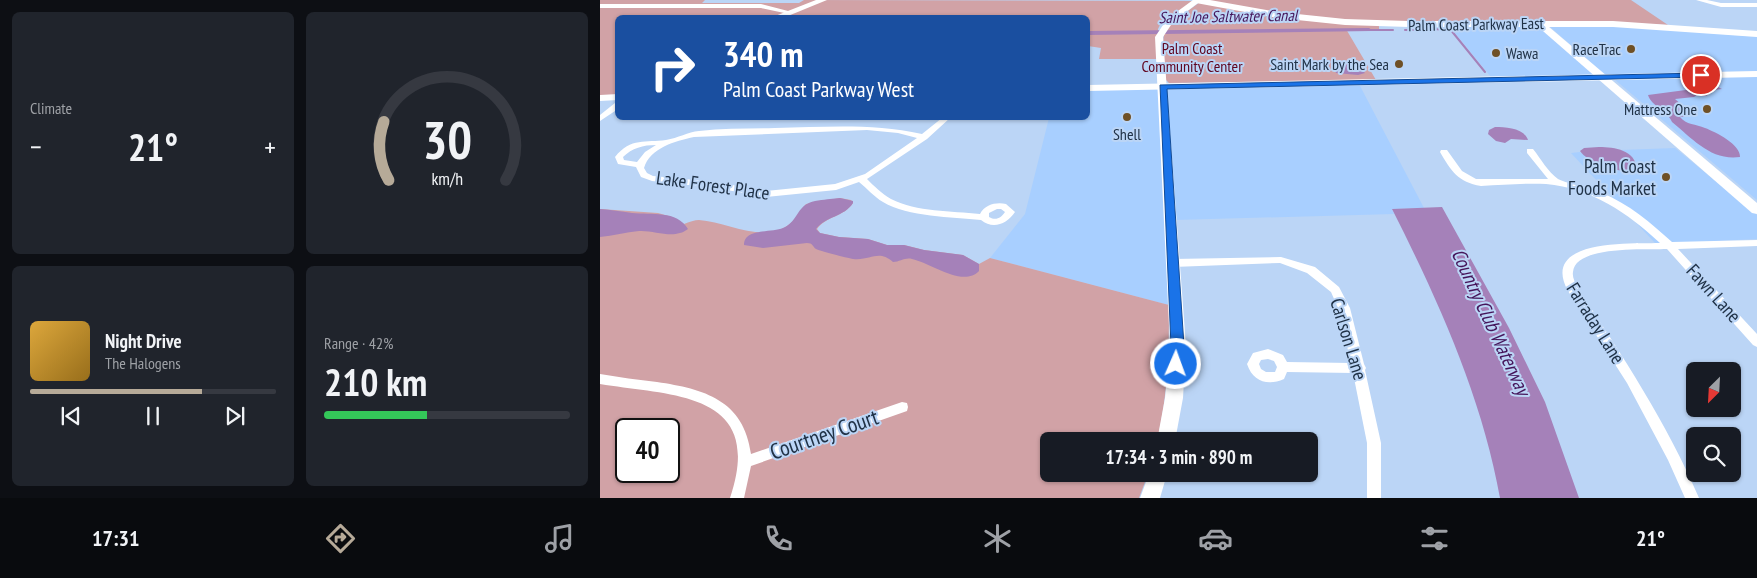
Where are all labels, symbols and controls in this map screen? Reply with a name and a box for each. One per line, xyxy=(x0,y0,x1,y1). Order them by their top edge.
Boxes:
water label: Saint Joe Saltwater Canal xyxy=(1158,5,1299,27)
street label: Palm Coast Parkway East xyxy=(1408,13,1545,35)
text: 340 m xyxy=(723,31,804,77)
icon: right xyxy=(640,35,705,100)
park label: Palm Coast Community Center xyxy=(1141,38,1243,76)
place label: RaceTrac xyxy=(1573,39,1621,59)
place label: Wawa xyxy=(1506,43,1538,63)
marker: RaceTrac xyxy=(1625,43,1637,55)
marker: Wawa xyxy=(1490,47,1502,59)
place label: Saint Mark by the Sea xyxy=(1270,54,1389,74)
pin xyxy=(1680,54,1722,96)
marker: Saint Mark by the Sea xyxy=(1393,58,1405,70)
icon: arrive xyxy=(1687,61,1715,89)
text: Palm Coast Parkway West xyxy=(723,75,914,103)
text: Climate xyxy=(30,98,72,118)
place label: Mattress One xyxy=(1624,99,1697,119)
marker: Mattress One xyxy=(1701,103,1713,115)
text: 30 xyxy=(422,106,472,173)
marker: Shell xyxy=(1121,111,1133,123)
text: 21° xyxy=(128,122,178,171)
place label: Shell xyxy=(1113,124,1141,144)
text: − xyxy=(30,128,42,165)
text: + xyxy=(264,128,276,165)
place label: Palm Coast Foods Market xyxy=(1568,154,1657,200)
street label: Lake Forest Place xyxy=(655,165,771,205)
text: km/h xyxy=(431,167,463,190)
marker: Palm Coast Foods Market xyxy=(1660,171,1672,183)
water label: Country Club Waterway xyxy=(1446,244,1537,402)
street label: Fawn Lane xyxy=(1682,259,1747,327)
street label: Farraday Lane xyxy=(1562,278,1630,368)
street label: Carlson Lane xyxy=(1325,295,1373,383)
text: Night Drive xyxy=(105,329,182,353)
text: Range · 42% xyxy=(324,333,393,353)
position arrow xyxy=(1149,337,1201,389)
text: The Halogens xyxy=(105,353,181,373)
text: 210 km xyxy=(324,357,427,406)
north arrow xyxy=(1686,362,1741,418)
map controls xyxy=(1686,362,1741,482)
icon: previous xyxy=(57,402,85,430)
icon: pause xyxy=(139,402,167,430)
icon: next xyxy=(221,402,249,430)
street label: Courtney Court xyxy=(766,402,882,466)
speed limit sign: 40 xyxy=(615,418,680,483)
button: search xyxy=(1686,427,1741,482)
text: 17:34 · 3 min · 890 m xyxy=(1106,445,1252,469)
icon: directions xyxy=(323,521,358,556)
icon: music xyxy=(542,521,577,556)
icon: phone xyxy=(761,521,796,556)
icon: climate xyxy=(980,521,1015,556)
icon: car xyxy=(1198,521,1233,556)
icon: filters xyxy=(1417,521,1452,556)
text: 17:31 xyxy=(92,524,139,552)
text: 21° xyxy=(1636,524,1665,552)

